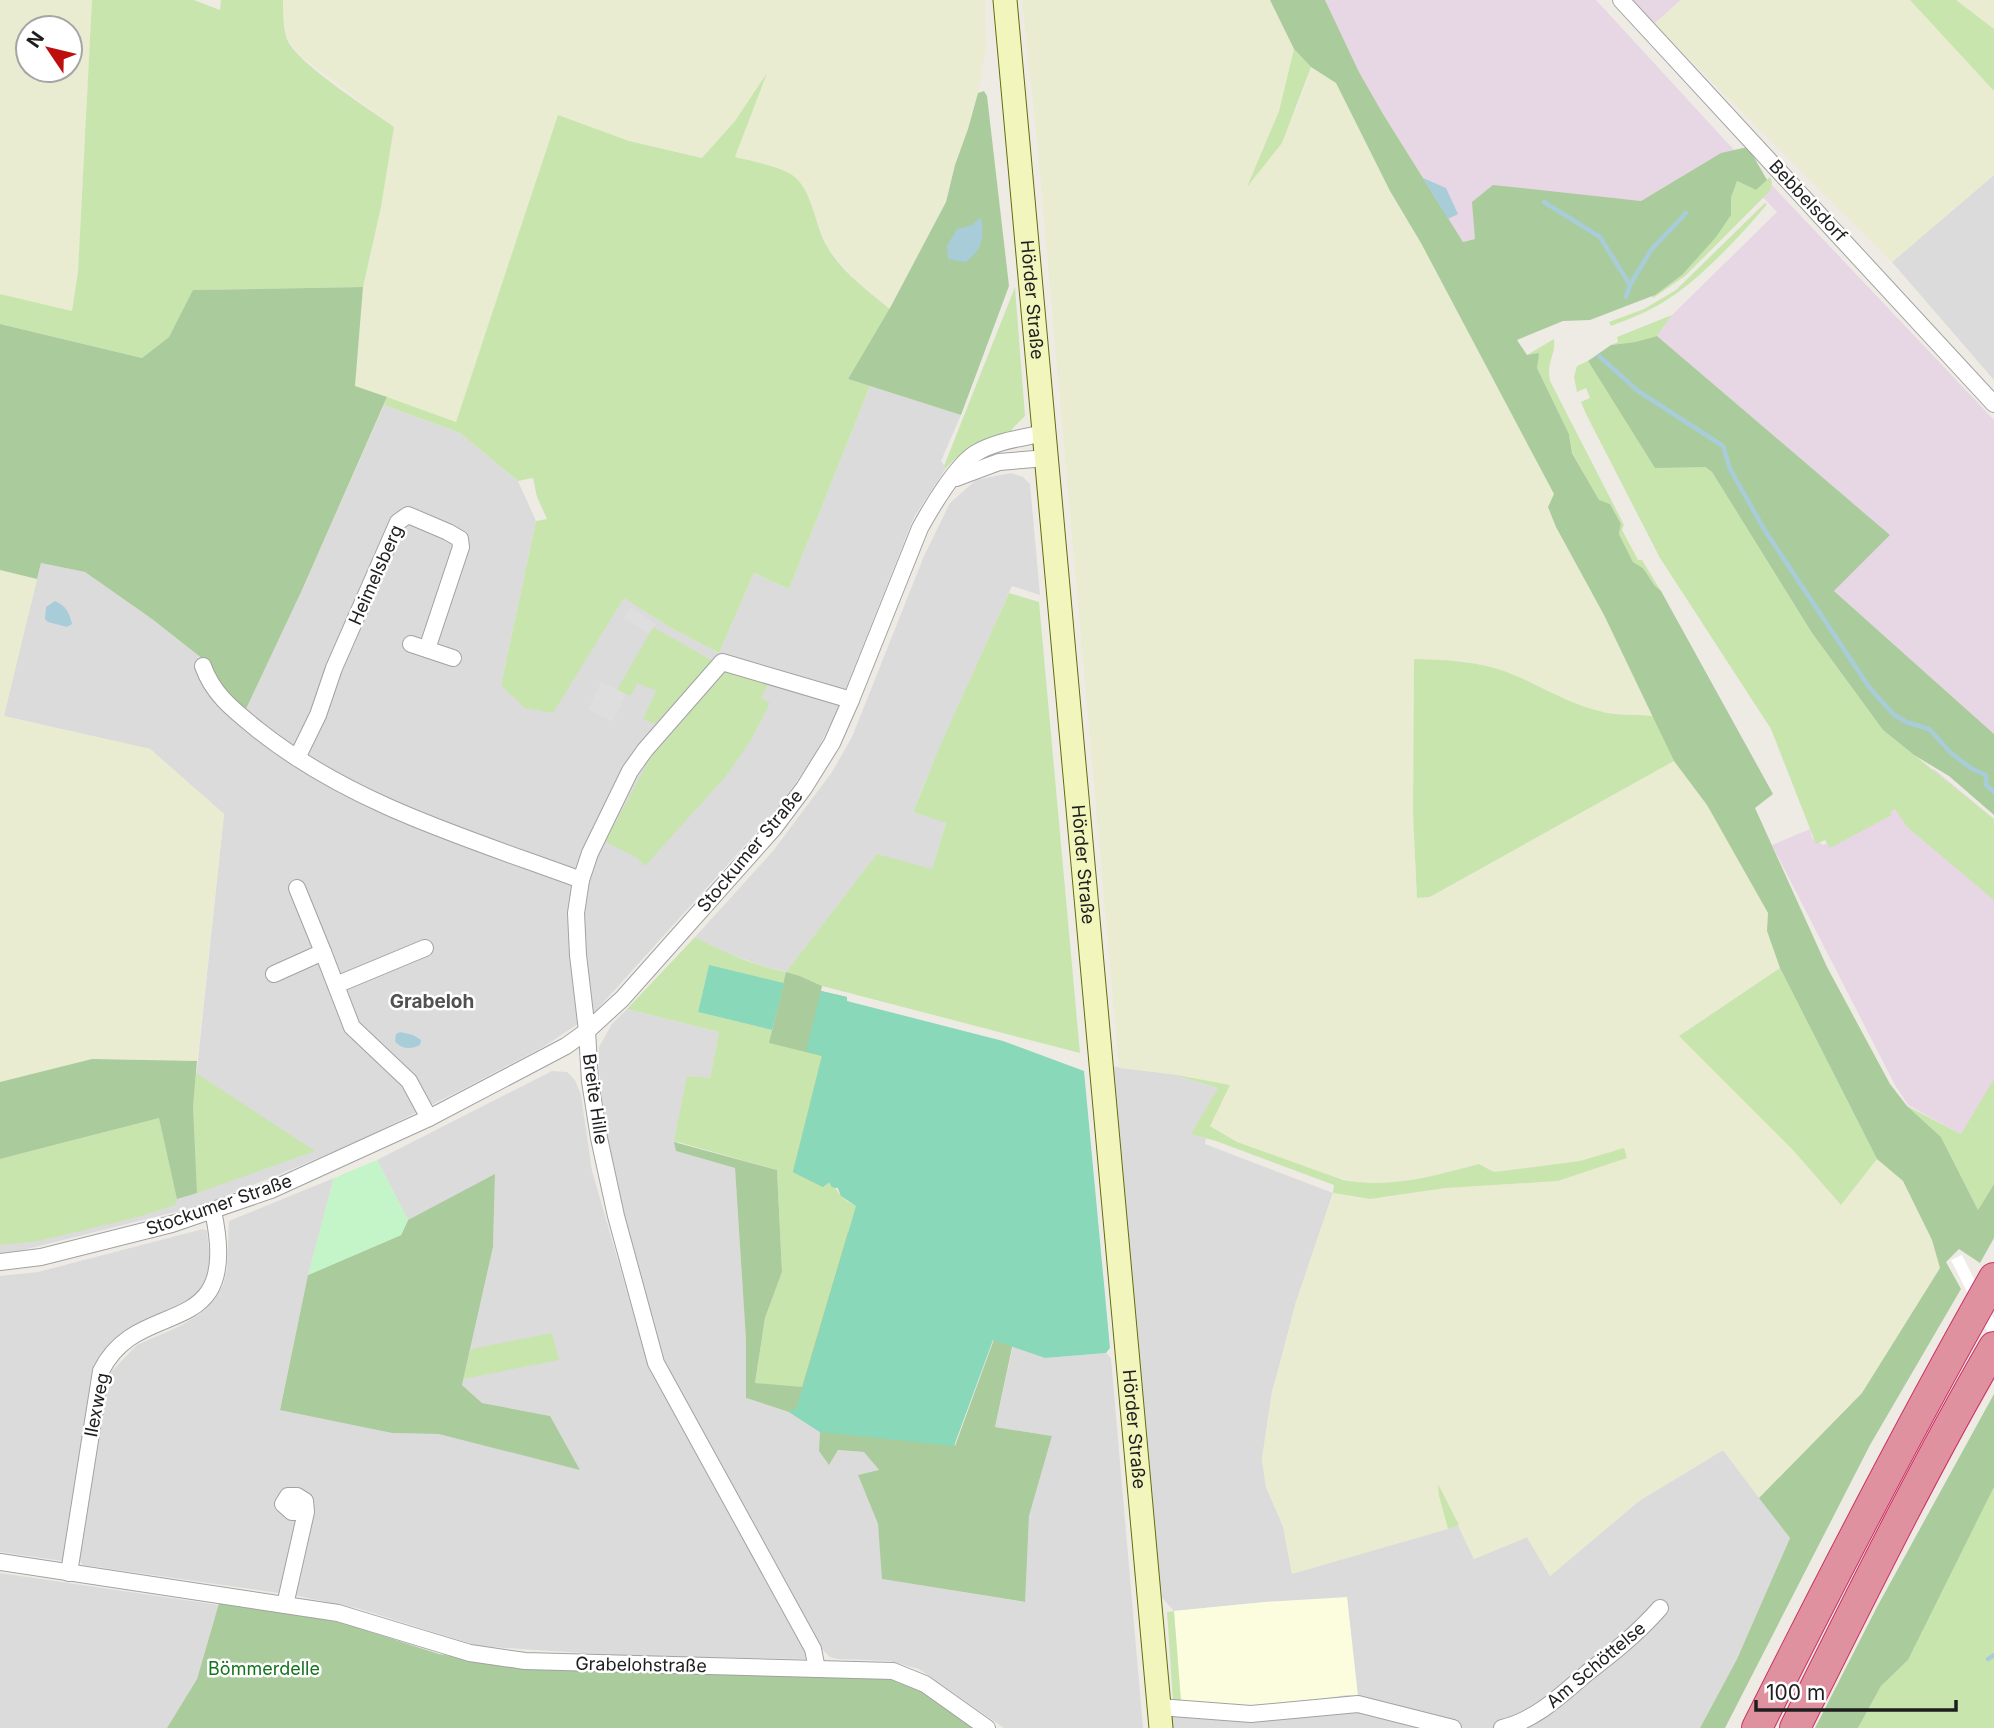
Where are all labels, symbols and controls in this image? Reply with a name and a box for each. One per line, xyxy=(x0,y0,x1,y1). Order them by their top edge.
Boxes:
north arrow xyxy=(14,14,84,84)
text: N xyxy=(22,27,49,52)
street label: Bebbelsdorf xyxy=(1765,155,1852,246)
street label: Hörder Straße xyxy=(1017,239,1048,360)
street label: Heimelsberg xyxy=(344,521,407,628)
street label: Stockumer Straße xyxy=(692,785,807,916)
street label: Hörder Straße xyxy=(1068,804,1099,925)
district label: Grabeloh xyxy=(390,990,474,1013)
street label: Breite Hille xyxy=(579,1052,612,1146)
street label: Stockumer Straße xyxy=(143,1170,295,1239)
street label: Hörder Straße xyxy=(1119,1368,1150,1490)
street label: Ilexweg xyxy=(80,1371,113,1439)
street label: Am Schöttelse xyxy=(1542,1617,1649,1712)
street label: Grabelohstraße xyxy=(575,1653,707,1676)
park label: Bömmerdelle xyxy=(208,1658,320,1679)
scale bar xyxy=(1756,1668,1955,1712)
text: 100 m xyxy=(1766,1680,1825,1705)

